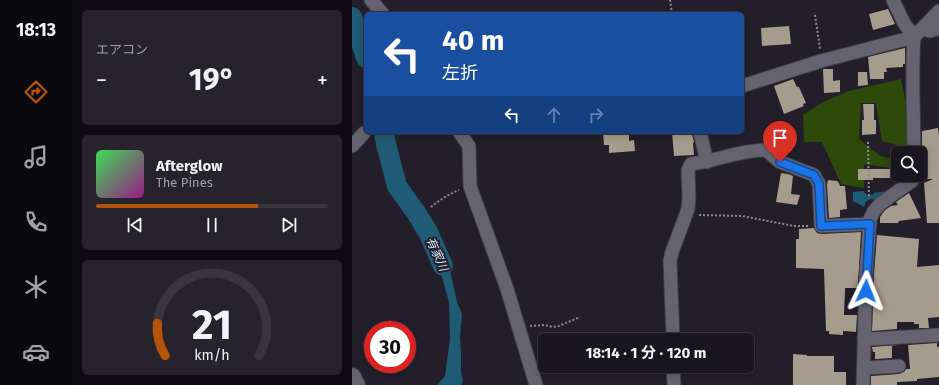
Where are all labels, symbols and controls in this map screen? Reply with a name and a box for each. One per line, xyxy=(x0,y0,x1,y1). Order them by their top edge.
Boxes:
text: 18:13 xyxy=(16,19,56,41)
text: 40 m xyxy=(442,24,505,57)
icon: left xyxy=(376,28,428,80)
text: エアコン xyxy=(96,42,148,57)
text: 19° xyxy=(189,62,235,98)
text: 左折 xyxy=(442,62,478,84)
text: − xyxy=(96,67,107,94)
text: + xyxy=(317,67,328,94)
icon: directions xyxy=(22,78,50,106)
icon: left xyxy=(501,104,523,126)
icon: ahead xyxy=(543,104,565,126)
icon: right xyxy=(585,104,607,126)
pin xyxy=(763,121,797,162)
icon: arrive xyxy=(769,127,791,149)
icon: music xyxy=(22,143,50,171)
map controls xyxy=(891,146,927,182)
button: search xyxy=(891,146,927,182)
text: Afterglow xyxy=(156,157,222,175)
text: The Pines xyxy=(156,175,213,190)
icon: phone xyxy=(22,208,50,236)
icon: previous xyxy=(124,214,146,236)
icon: pause xyxy=(201,214,223,236)
icon: next xyxy=(278,214,300,236)
water label: 有家川 xyxy=(423,235,452,275)
position arrow xyxy=(845,270,887,312)
icon: climate xyxy=(22,273,50,301)
text: 21 xyxy=(192,299,232,349)
speed limit sign: 30 xyxy=(364,321,416,373)
icon: car xyxy=(22,338,50,366)
text: 18:14 · 1 分 · 120 m xyxy=(586,344,706,362)
text: km/h xyxy=(194,346,230,363)

